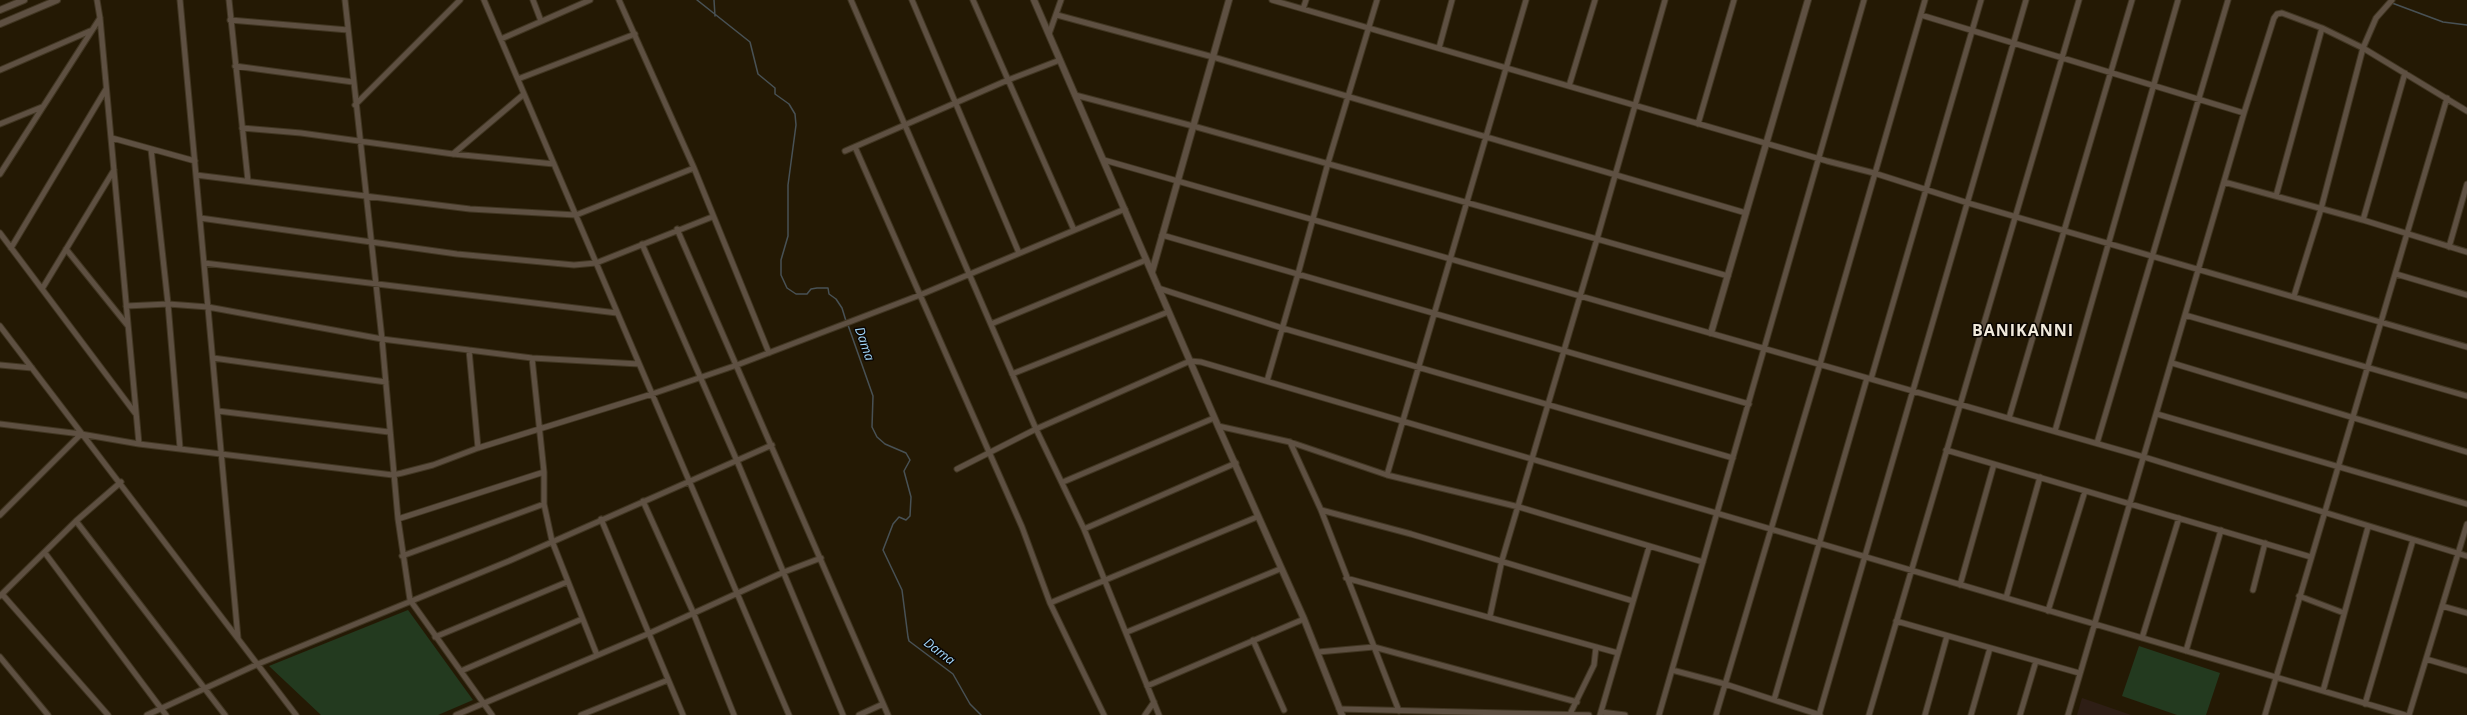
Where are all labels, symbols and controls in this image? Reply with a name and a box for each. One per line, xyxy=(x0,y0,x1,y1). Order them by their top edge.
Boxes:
district label: BANIKANNI xyxy=(1972,321,2074,341)
water label: Dama xyxy=(851,325,877,363)
water label: Dama xyxy=(920,635,958,669)

